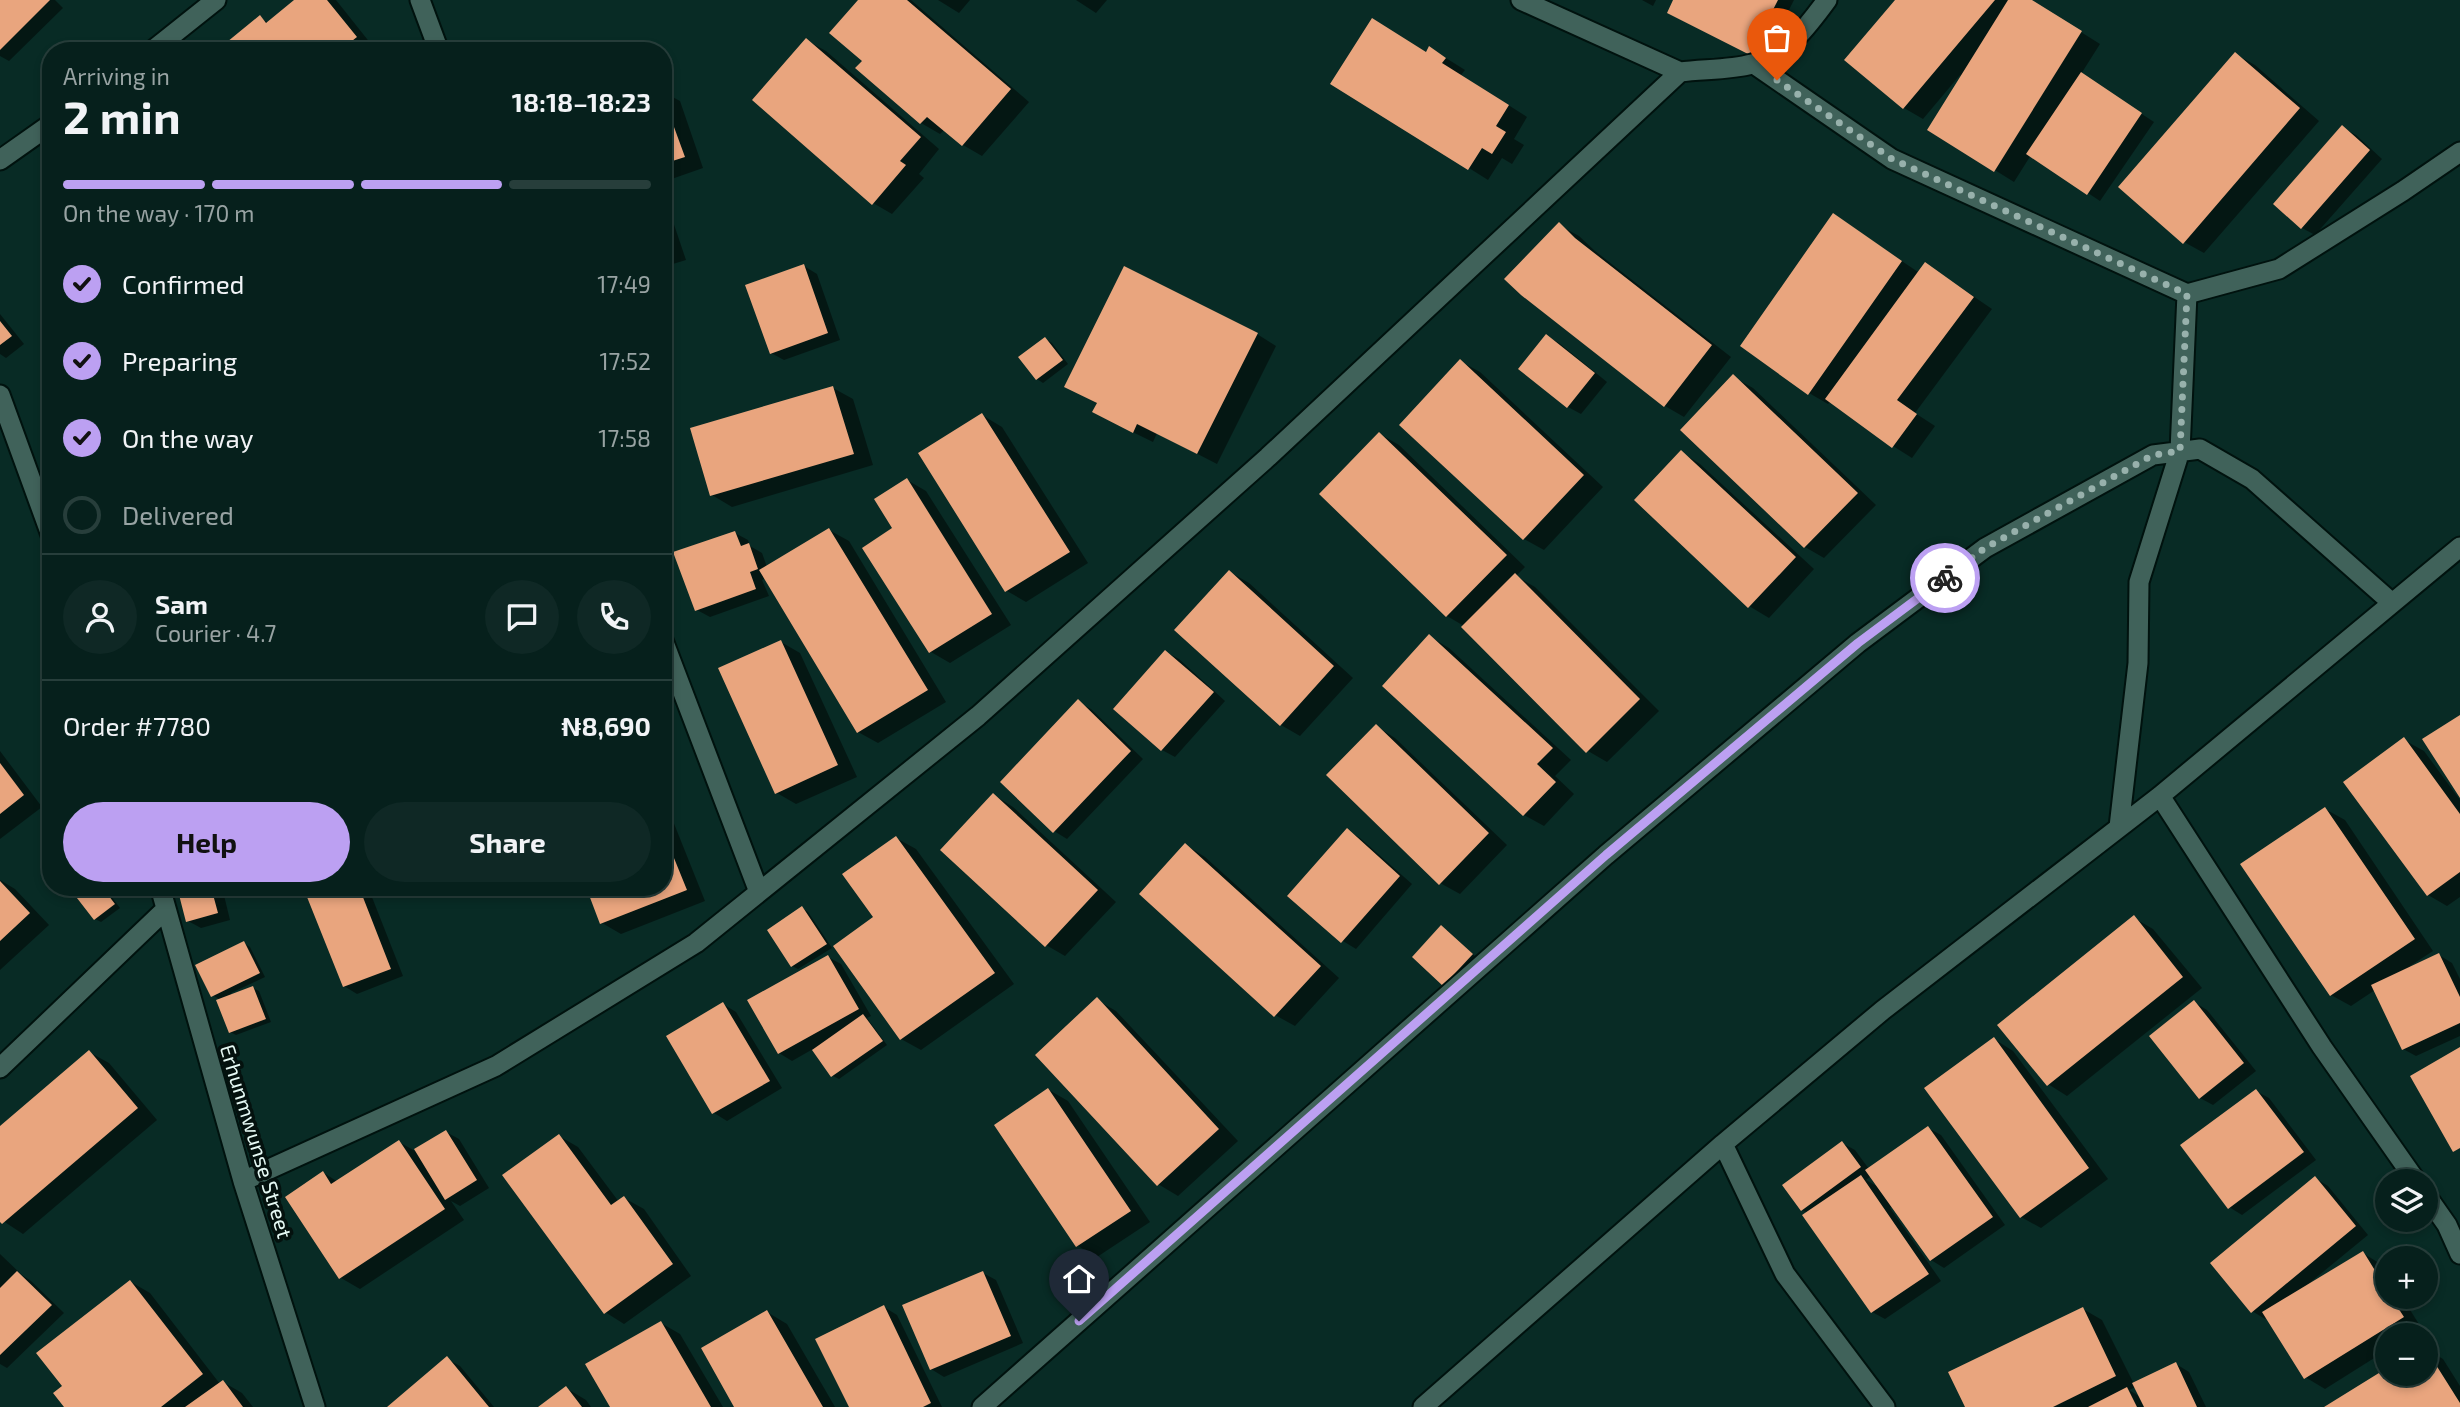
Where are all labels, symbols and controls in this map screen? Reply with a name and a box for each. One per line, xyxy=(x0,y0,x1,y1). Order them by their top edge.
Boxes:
pin xyxy=(1747,8,1807,80)
icon: bag xyxy=(1758,19,1796,57)
text: Arriving in xyxy=(63,62,170,90)
text: 18:18–18:23 xyxy=(512,86,651,117)
text: 2 min xyxy=(63,88,181,143)
text: On the way · 170 m xyxy=(63,199,255,227)
icon: check xyxy=(63,265,101,303)
text: Confirmed xyxy=(122,268,245,299)
text: 17:49 xyxy=(597,270,651,298)
icon: check xyxy=(63,342,101,380)
text: Preparing xyxy=(122,345,237,376)
text: 17:52 xyxy=(599,347,651,375)
icon: check xyxy=(63,419,101,457)
text: On the way xyxy=(122,422,253,453)
text: 17:58 xyxy=(598,424,651,452)
text: Delivered xyxy=(122,499,234,530)
courier xyxy=(1910,543,1980,613)
icon: bike xyxy=(1926,559,1964,597)
button: person xyxy=(63,580,137,654)
button: chat xyxy=(485,580,559,654)
button: phone xyxy=(577,580,651,654)
text: Sam xyxy=(155,588,208,619)
text: Courier · 4.7 xyxy=(155,619,276,647)
text: Order #7780 xyxy=(63,710,211,741)
text: ₦8,690 xyxy=(561,710,651,741)
button: Help xyxy=(63,802,350,882)
button: Share xyxy=(364,802,651,882)
street label: Erhunmwunse Street xyxy=(216,1041,298,1241)
map controls xyxy=(2375,1169,2438,1386)
button: layers xyxy=(2375,1169,2438,1232)
button: + xyxy=(2375,1246,2438,1309)
pin xyxy=(1049,1249,1109,1321)
icon: home xyxy=(1060,1260,1098,1298)
button: − xyxy=(2375,1323,2438,1386)

